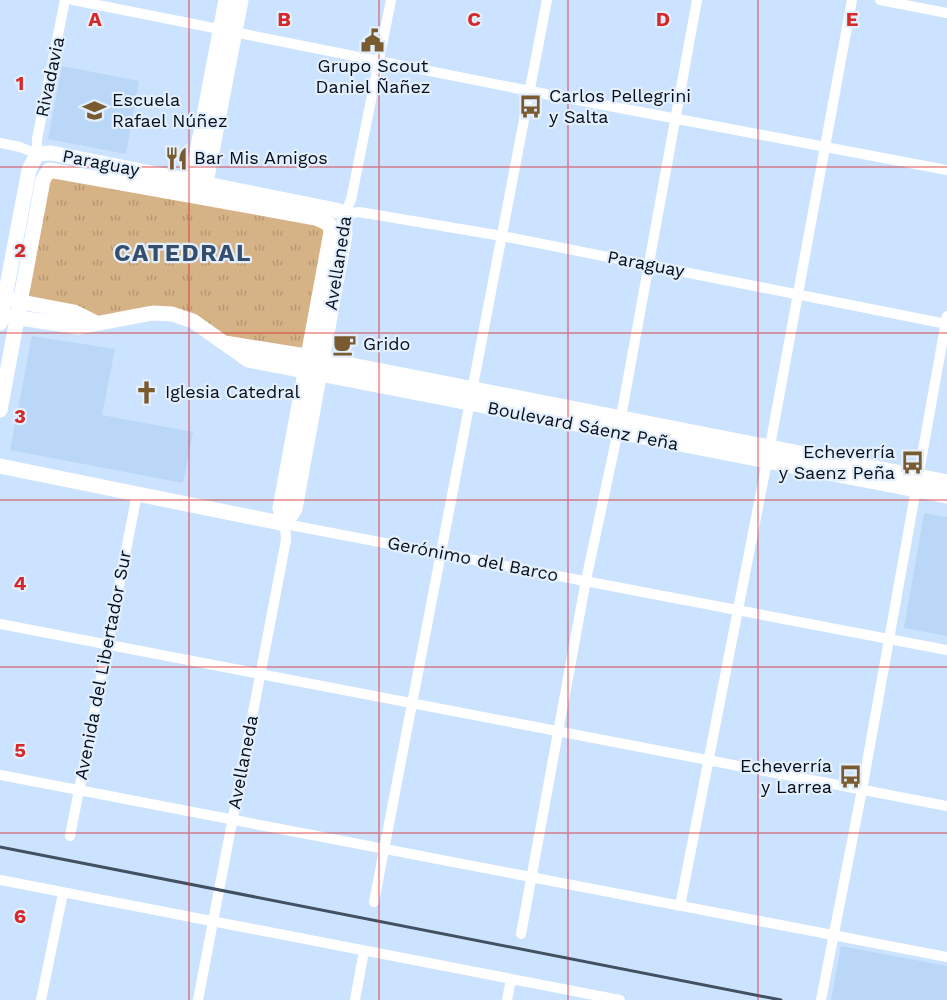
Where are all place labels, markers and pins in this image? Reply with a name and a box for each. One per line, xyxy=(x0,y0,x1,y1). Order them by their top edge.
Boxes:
public building icon: Grupo Scout Daniel Ñañez xyxy=(360,27,386,53)
place label: Grupo Scout Daniel Ñañez xyxy=(316,55,430,97)
place label: Carlos Pellegrini y Salta xyxy=(549,85,691,127)
place label: Escuela Rafael Núñez xyxy=(112,89,228,131)
bus stop icon: Carlos Pellegrini y Salta xyxy=(518,93,544,119)
school or university icon: Escuela Rafael Núñez xyxy=(81,97,107,123)
restaurant icon: Bar Mis Amigos xyxy=(163,145,189,171)
place label: Bar Mis Amigos xyxy=(194,147,328,168)
cafe icon: Grido xyxy=(332,331,358,357)
place label: Grido xyxy=(363,333,410,354)
church icon: Iglesia Catedral xyxy=(134,379,160,405)
place label: Iglesia Catedral xyxy=(165,381,300,402)
place label: Echeverría y Saenz Peña xyxy=(779,441,895,483)
bus stop icon: Echeverría y Saenz Peña xyxy=(900,449,926,475)
place label: Echeverría y Larrea xyxy=(740,755,832,797)
bus stop icon: Echeverría y Larrea xyxy=(837,763,863,789)

